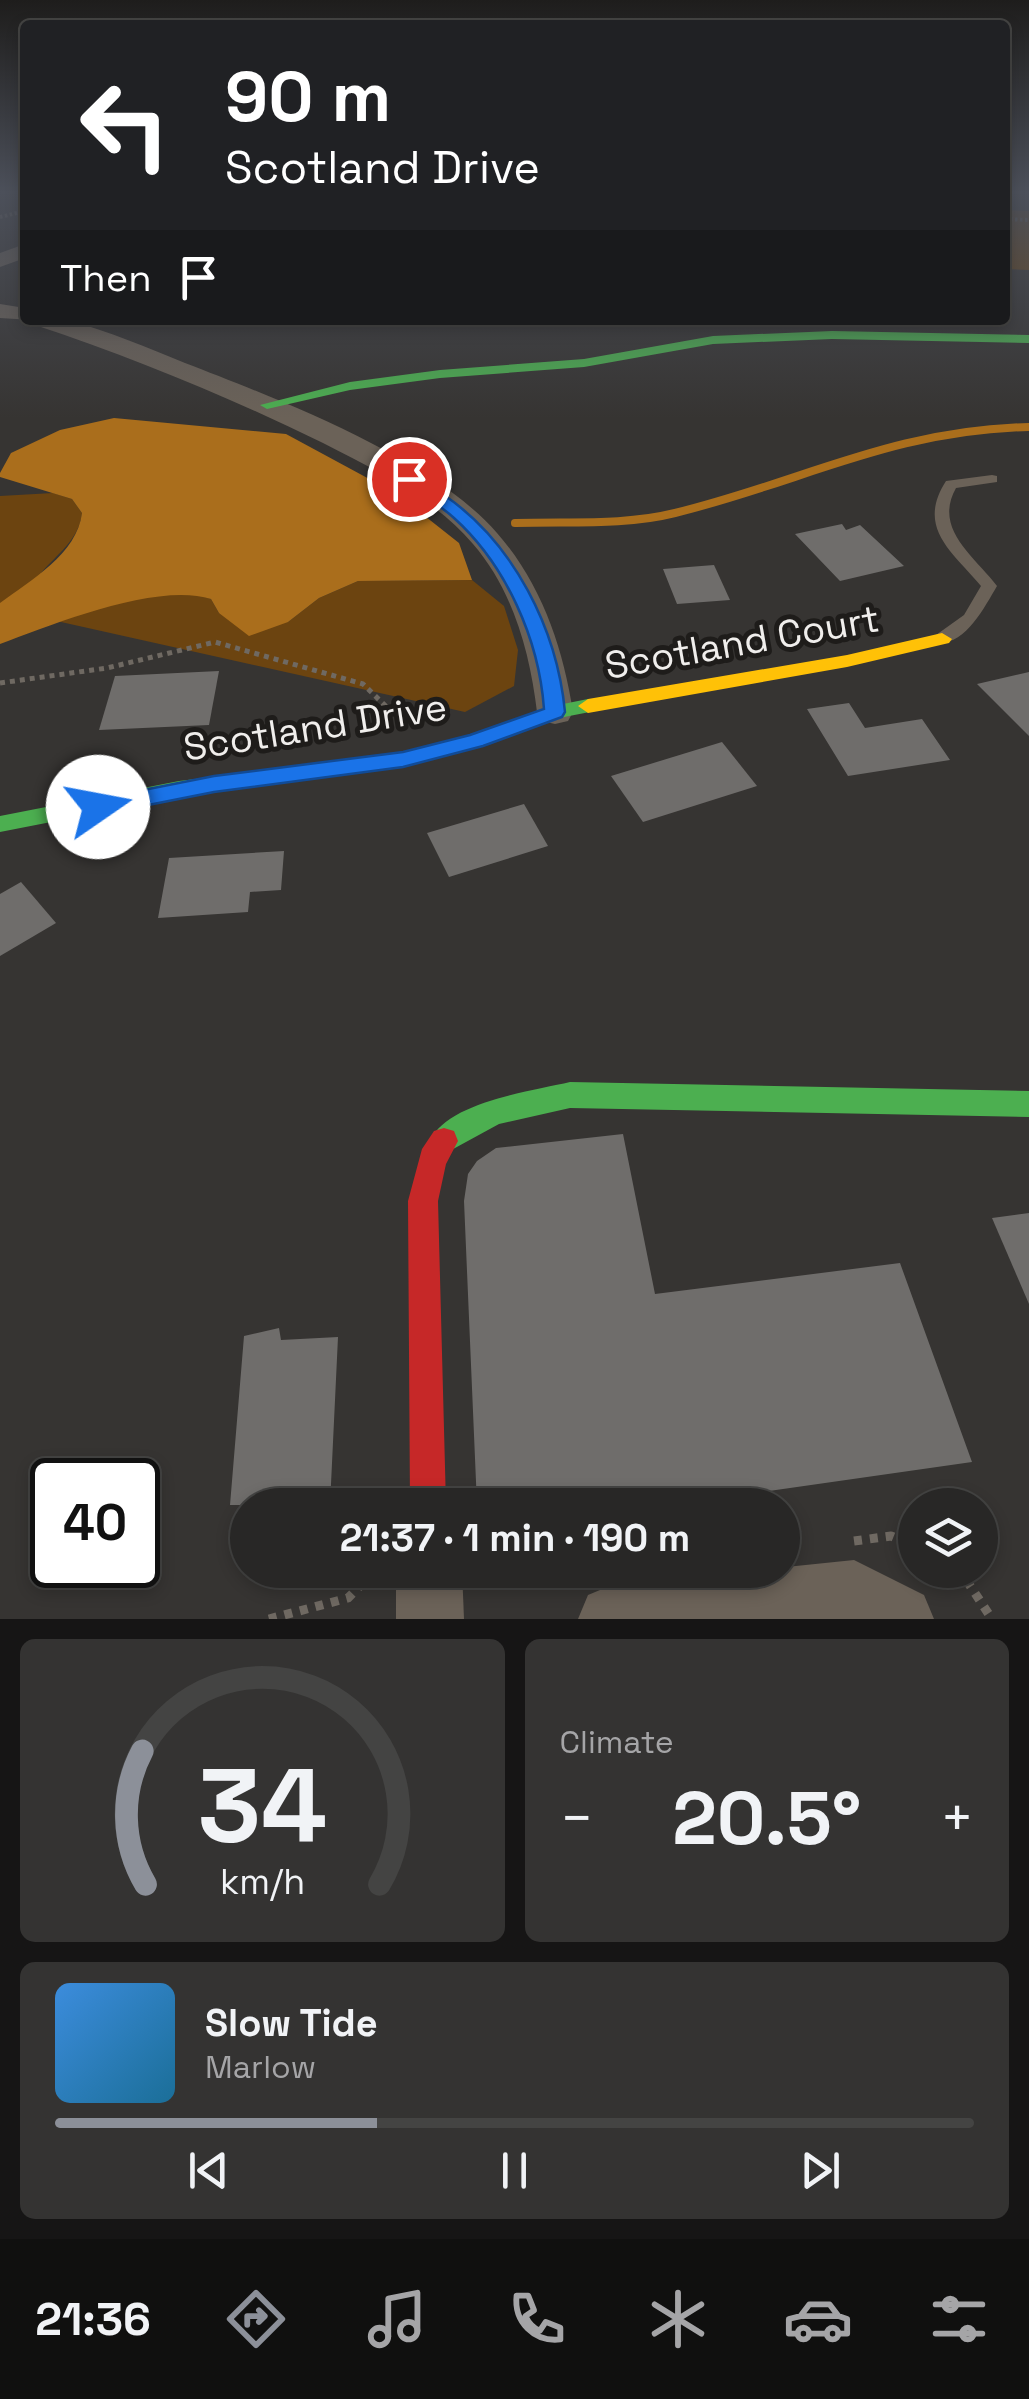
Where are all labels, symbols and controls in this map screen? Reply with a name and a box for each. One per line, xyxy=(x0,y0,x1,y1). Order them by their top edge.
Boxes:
text: 90 m xyxy=(225,52,391,141)
icon: left xyxy=(60,60,190,190)
text: Scotland Drive xyxy=(225,139,540,196)
icon: arrive xyxy=(171,250,226,305)
text: Then xyxy=(60,254,151,302)
pin xyxy=(367,437,452,522)
icon: arrive xyxy=(382,452,437,507)
street label: Scotland Court xyxy=(601,594,883,690)
street label: Scotland Drive xyxy=(180,682,450,772)
position arrow xyxy=(46,755,150,859)
speed limit sign: 40 xyxy=(30,1458,160,1588)
map controls xyxy=(898,1488,998,1588)
button: layers xyxy=(898,1488,998,1588)
text: 21:37 · 1 min · 190 m xyxy=(340,1514,690,1562)
text: Climate xyxy=(560,1722,674,1762)
text: 34 xyxy=(198,1740,327,1872)
text: 20.5° xyxy=(672,1770,861,1866)
text: − xyxy=(560,1783,594,1853)
text: + xyxy=(940,1783,974,1853)
text: km/h xyxy=(220,1859,305,1904)
text: Slow Tide xyxy=(205,1999,378,2047)
text: Marlow xyxy=(205,2047,316,2087)
icon: previous xyxy=(181,2143,236,2198)
icon: pause xyxy=(487,2143,542,2198)
icon: next xyxy=(793,2143,848,2198)
icon: directions xyxy=(221,2284,291,2354)
icon: music xyxy=(362,2284,432,2354)
icon: phone xyxy=(502,2284,572,2354)
icon: climate xyxy=(643,2284,713,2354)
icon: car xyxy=(783,2284,853,2354)
icon: filters xyxy=(924,2284,994,2354)
text: 21:36 xyxy=(35,2291,151,2348)

